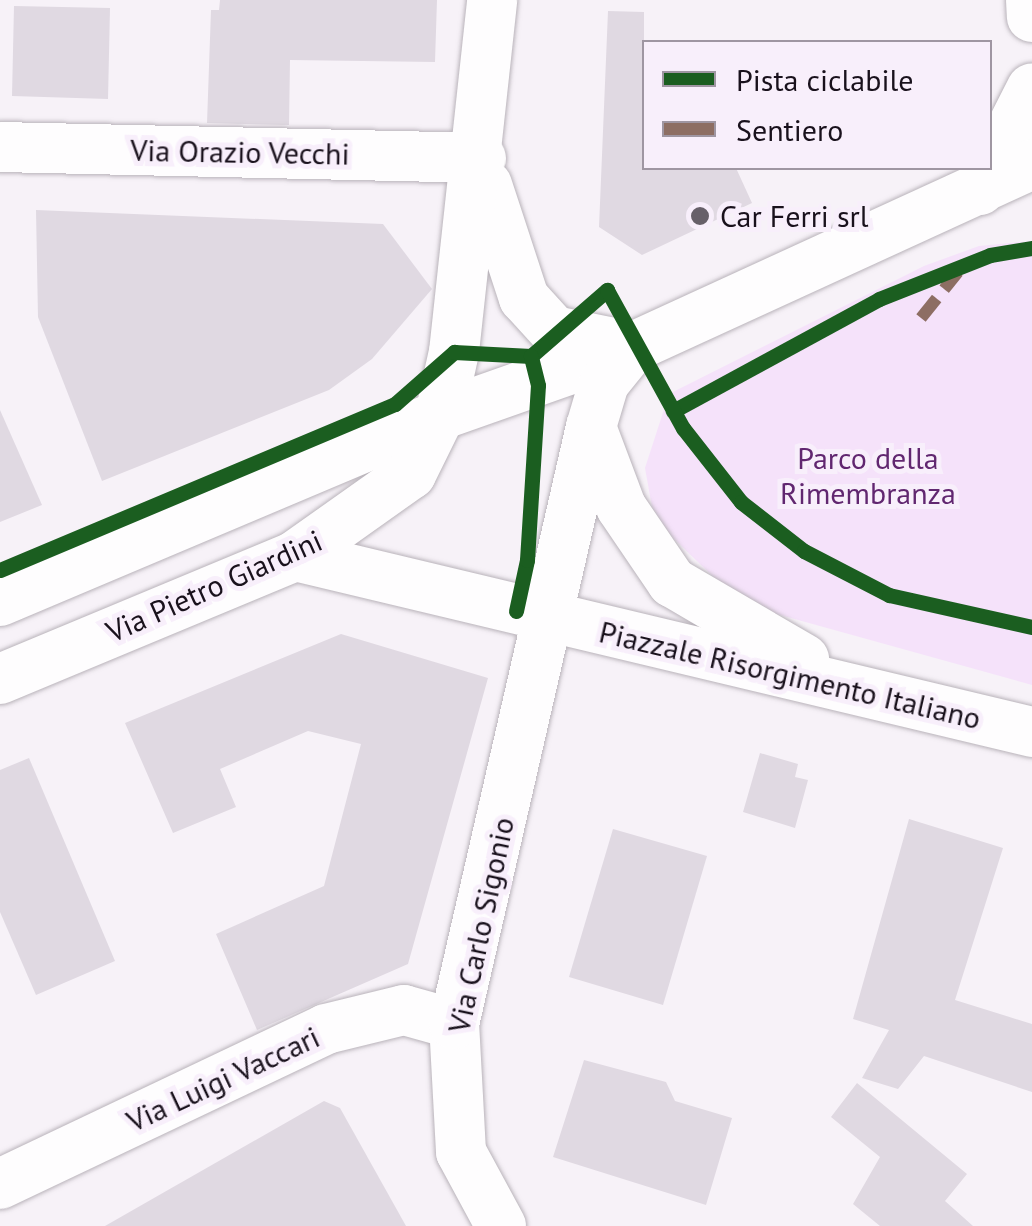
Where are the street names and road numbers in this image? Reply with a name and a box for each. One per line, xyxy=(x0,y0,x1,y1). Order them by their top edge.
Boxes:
street label: Via Orazio Vecchi xyxy=(130,132,350,172)
street label: Via Pietro Giardini xyxy=(100,522,328,650)
street label: Piazzale Risorgimento Italiano xyxy=(596,614,984,736)
street label: Via Carlo Sigonio xyxy=(441,814,521,1036)
street label: Via Luigi Vaccari xyxy=(121,1018,325,1140)

